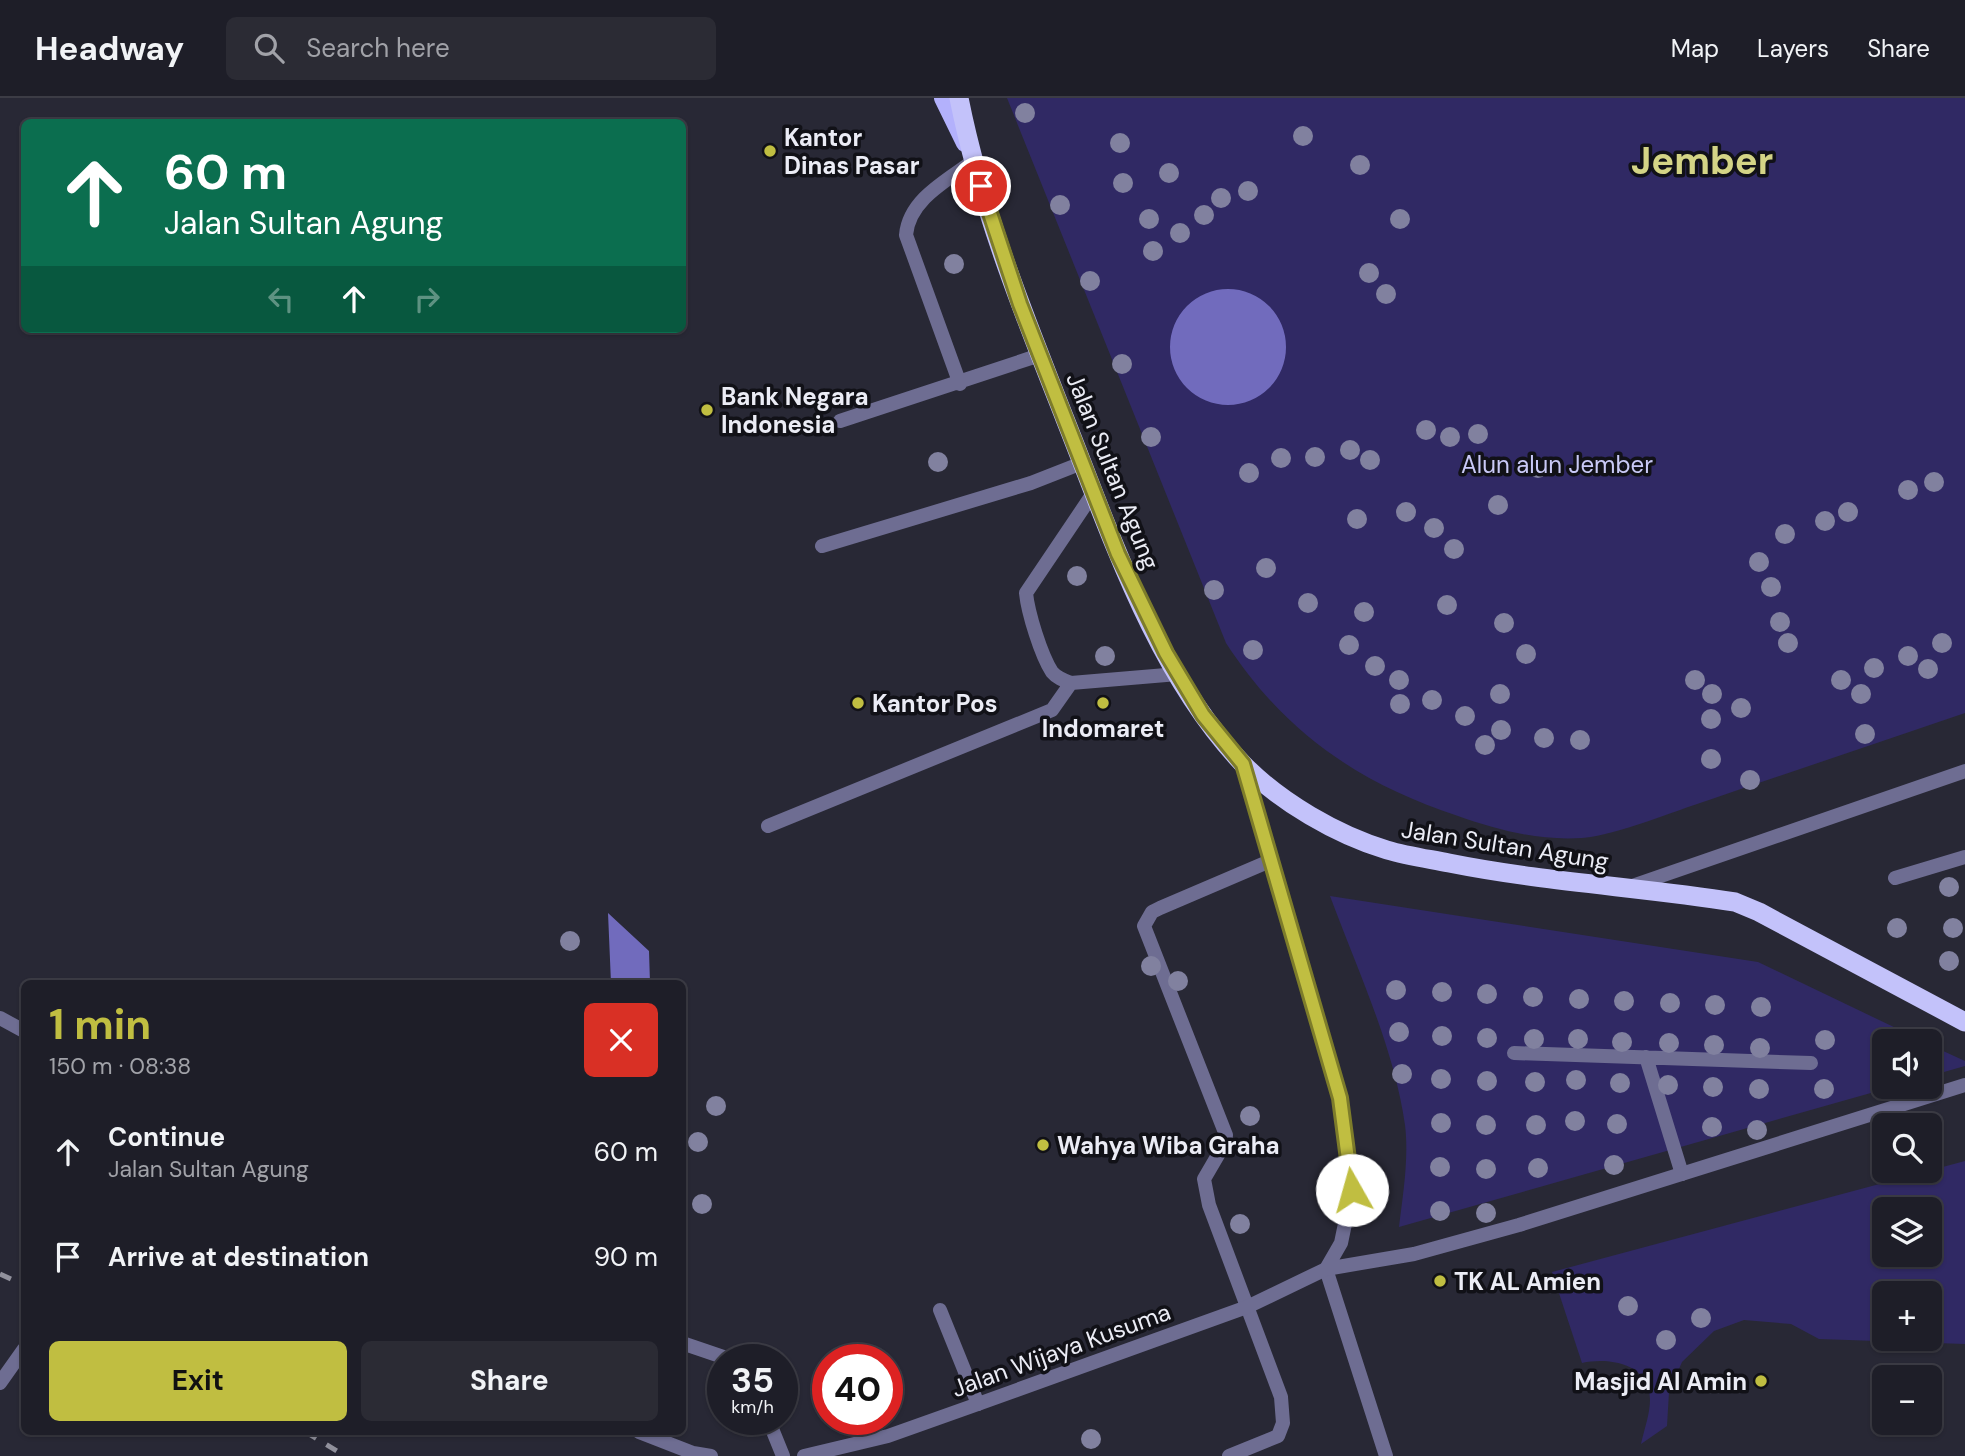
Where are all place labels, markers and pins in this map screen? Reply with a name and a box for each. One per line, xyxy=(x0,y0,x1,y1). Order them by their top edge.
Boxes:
place label: Kantor Dinas Pasar xyxy=(784,122,920,181)
marker: Kantor Dinas Pasar xyxy=(762,143,778,159)
pin xyxy=(951,156,1011,216)
place label: Bank Negara Indonesia xyxy=(721,381,869,440)
marker: Bank Negara Indonesia xyxy=(699,402,715,418)
place label: Kantor Pos xyxy=(872,688,997,719)
marker: Kantor Pos xyxy=(850,695,866,711)
marker: Indomaret xyxy=(1095,695,1111,711)
place label: Indomaret xyxy=(1042,713,1164,744)
place label: Wahya Wiba Graha xyxy=(1057,1130,1280,1161)
marker: Wahya Wiba Graha xyxy=(1035,1137,1051,1153)
place label: TK AL Amien xyxy=(1454,1266,1601,1297)
marker: TK AL Amien xyxy=(1432,1273,1448,1289)
place label: Masjid Al Amin xyxy=(1574,1366,1747,1397)
marker: Masjid Al Amin xyxy=(1753,1373,1769,1389)

